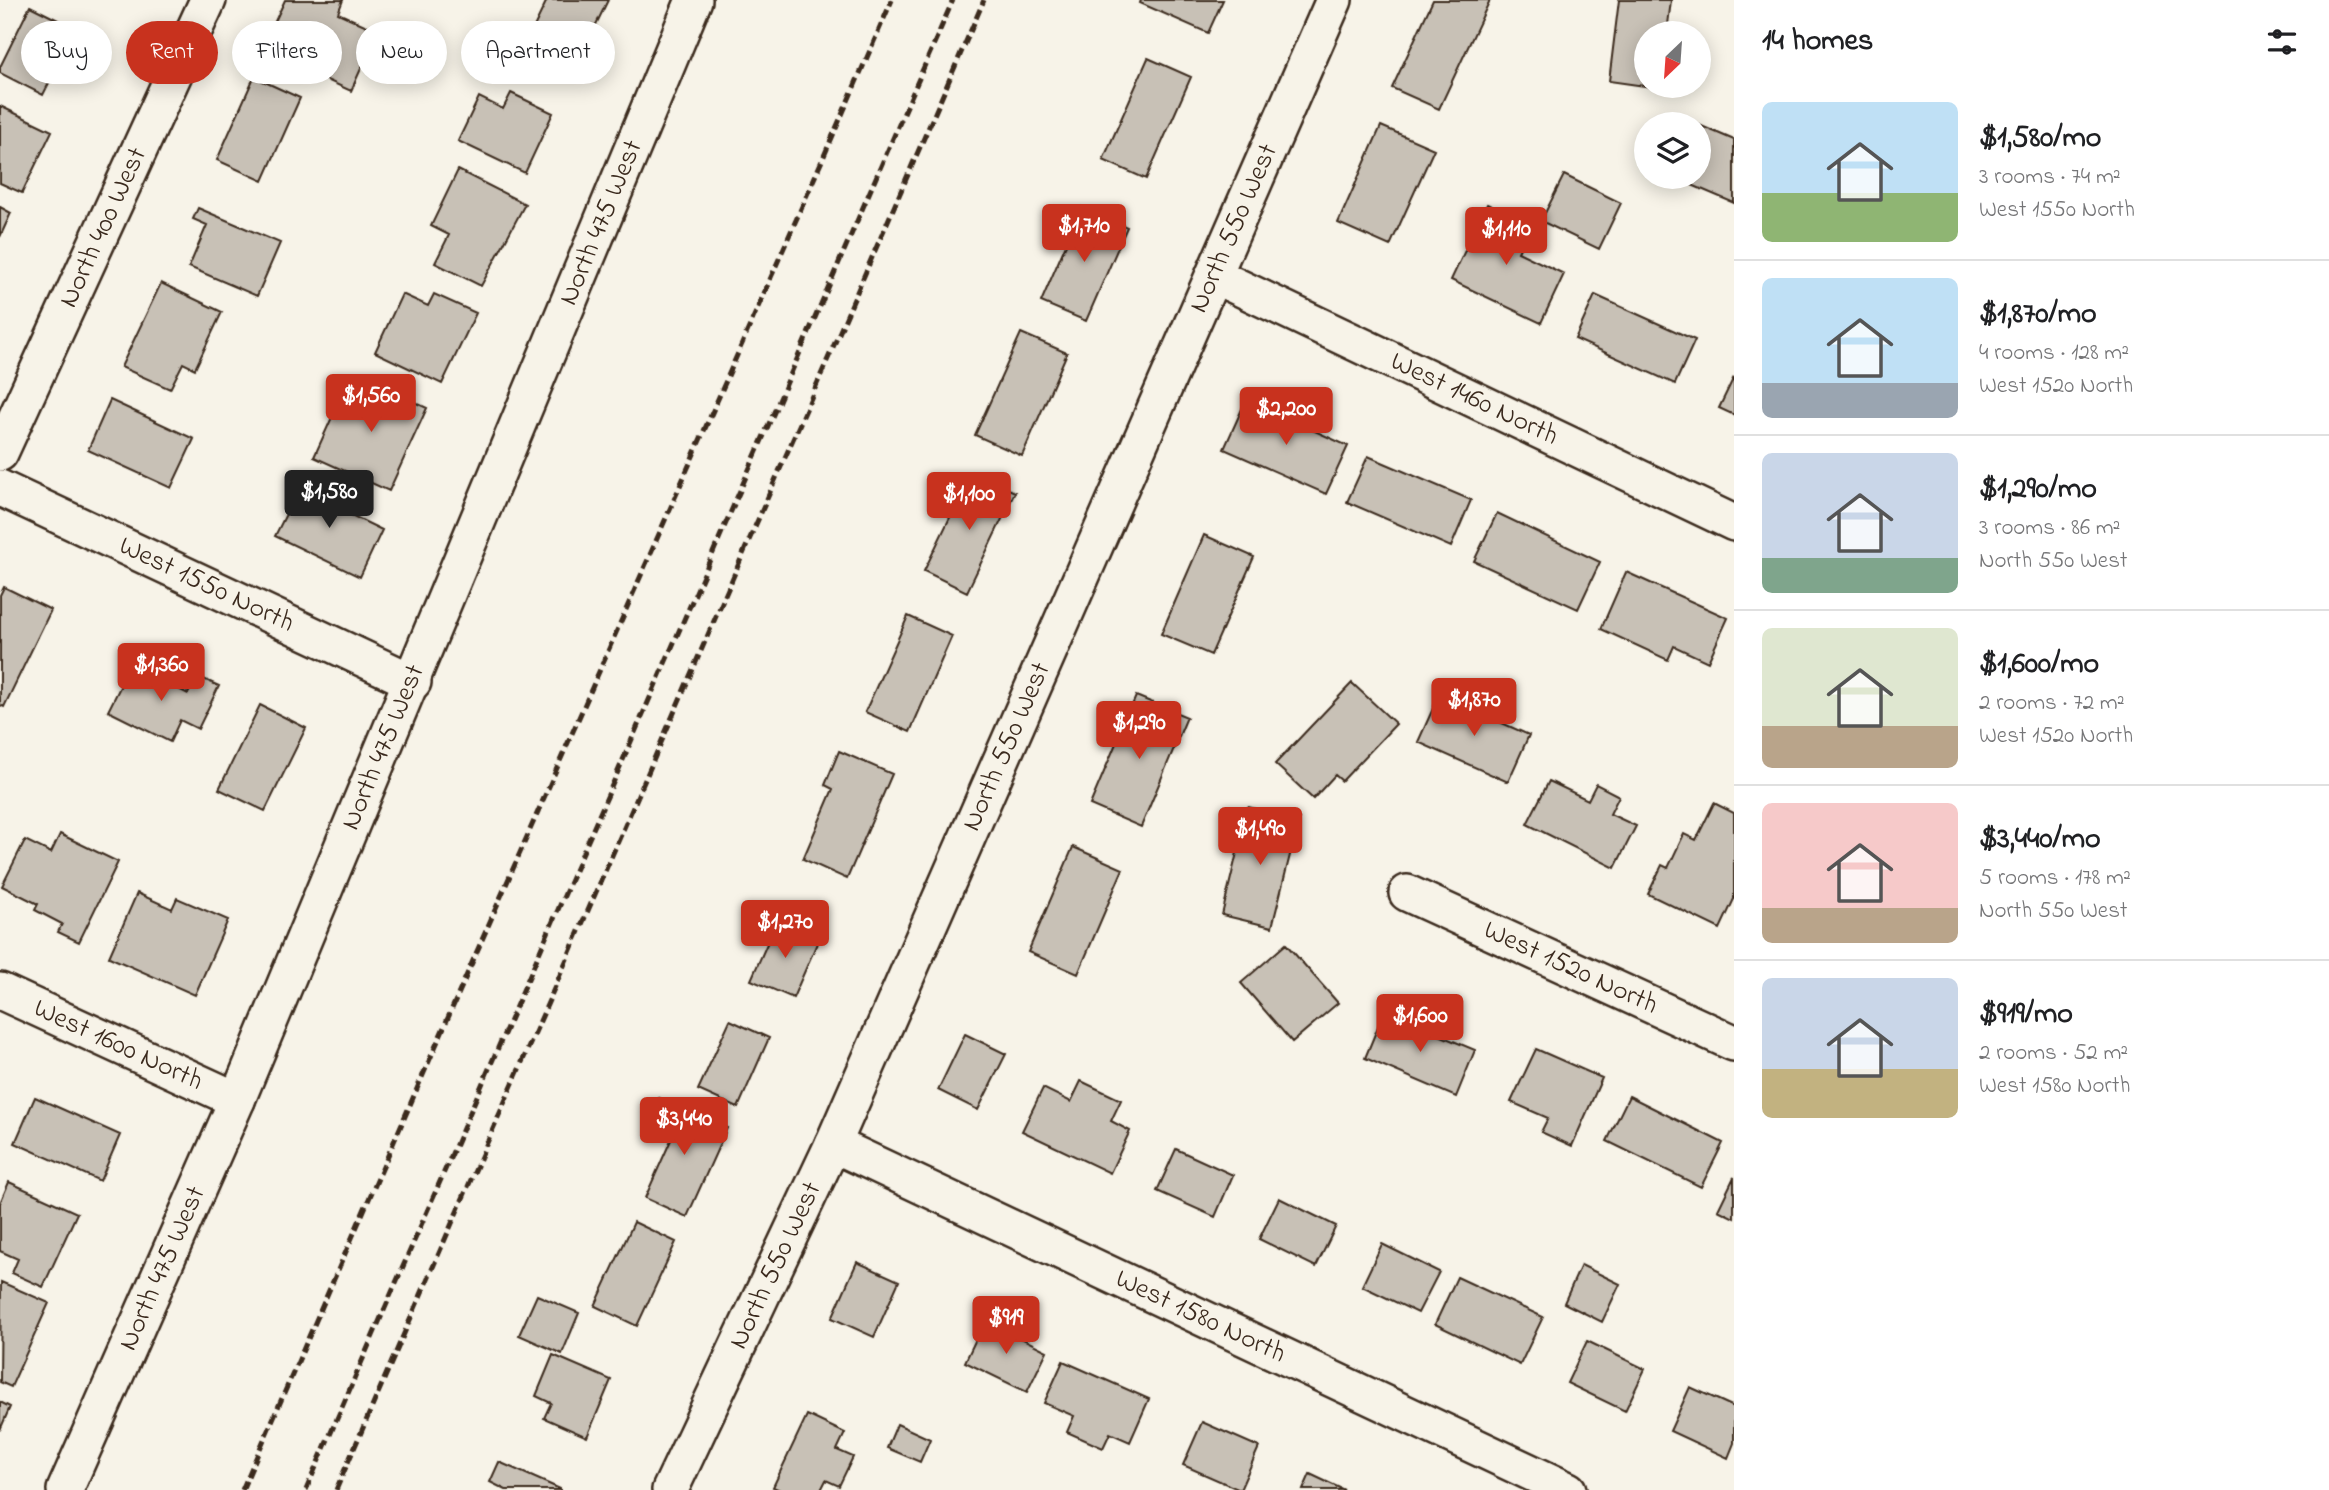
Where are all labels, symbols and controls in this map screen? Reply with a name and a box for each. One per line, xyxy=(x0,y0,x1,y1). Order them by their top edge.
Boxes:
text: 14 homes xyxy=(1762,20,1873,64)
chip: Buy xyxy=(21,21,112,84)
chip: Rent xyxy=(126,21,218,84)
chip: Filters xyxy=(232,21,342,84)
chip: New xyxy=(356,21,447,84)
chip: Apartment xyxy=(461,21,615,84)
north arrow xyxy=(1634,21,1712,98)
map controls xyxy=(1634,21,1711,189)
icon: filters xyxy=(2263,23,2301,61)
button: layers xyxy=(1634,112,1711,189)
text: $1,580/mo xyxy=(1979,117,2101,161)
icon: home xyxy=(1818,130,1902,214)
street label: North 475 West xyxy=(549,134,654,312)
street label: North 550 West xyxy=(1179,137,1289,320)
street label: North 400 West xyxy=(49,141,158,315)
text: 3 rooms · 74 m² xyxy=(1979,161,2121,194)
text: West 1550 North xyxy=(1979,194,2135,227)
pin: $1,710 xyxy=(1027,204,1141,264)
pin: $1,110 xyxy=(1449,208,1563,267)
text: $1,710 xyxy=(1058,210,1110,243)
text: $1,110 xyxy=(1481,213,1531,246)
text: $1,870/mo xyxy=(1979,293,2097,337)
icon: home xyxy=(1818,306,1902,390)
text: 4 rooms · 128 m² xyxy=(1979,337,2129,370)
street label: West 1460 North xyxy=(1383,342,1565,457)
text: West 1520 North xyxy=(1979,370,2133,403)
pin: $1,560 xyxy=(314,374,428,434)
text: $1,560 xyxy=(342,380,400,413)
pin: $2,200 xyxy=(1229,388,1343,447)
text: $2,200 xyxy=(1256,393,1316,426)
text: $1,290/mo xyxy=(1979,468,2097,512)
pin: $1,580 xyxy=(272,470,386,530)
pin: $1,100 xyxy=(912,472,1026,532)
text: $1,580 xyxy=(301,476,357,509)
text: $1,100 xyxy=(943,478,995,511)
icon: home xyxy=(1818,481,1902,565)
text: 3 rooms · 86 m² xyxy=(1979,512,2120,545)
street label: West 1550 North xyxy=(112,526,301,644)
text: North 550 West xyxy=(1979,545,2128,578)
text: $1,600/mo xyxy=(1979,643,2099,687)
pin: $1,360 xyxy=(104,644,218,703)
text: $1,360 xyxy=(134,649,188,682)
street label: North 550 West xyxy=(952,656,1062,838)
icon: home xyxy=(1818,656,1902,740)
street label: North 475 West xyxy=(331,658,436,837)
pin: $1,870 xyxy=(1417,678,1531,738)
text: $1,870 xyxy=(1447,684,1501,717)
text: 2 rooms · 72 m² xyxy=(1979,687,2125,720)
pin: $1,290 xyxy=(1082,702,1196,761)
text: $1,290 xyxy=(1112,707,1166,740)
text: West 1520 North xyxy=(1979,720,2133,753)
pin: $1,490 xyxy=(1203,808,1317,867)
text: $1,490 xyxy=(1234,813,1286,846)
text: $3,440/mo xyxy=(1979,818,2101,862)
icon: home xyxy=(1818,831,1902,915)
text: 5 rooms · 178 m² xyxy=(1979,862,2131,895)
text: North 550 West xyxy=(1979,895,2128,928)
pin: $1,270 xyxy=(728,900,842,960)
text: $1,270 xyxy=(757,906,813,939)
street label: West 1520 North xyxy=(1477,910,1665,1026)
street label: West 1600 North xyxy=(27,989,209,1102)
text: $919/mo xyxy=(1979,993,2073,1037)
pin: $1,600 xyxy=(1363,995,1477,1054)
text: $1,600 xyxy=(1392,1000,1448,1033)
icon: home xyxy=(1818,1006,1902,1090)
text: 2 rooms · 52 m² xyxy=(1979,1037,2128,1070)
text: West 1580 North xyxy=(1979,1070,2130,1103)
pin: $3,440 xyxy=(627,1098,741,1157)
text: $3,440 xyxy=(656,1103,712,1136)
street label: North 550 West xyxy=(719,1175,833,1356)
street label: North 475 West xyxy=(108,1180,217,1357)
street label: West 1580 North xyxy=(1108,1259,1292,1375)
pin: $919 xyxy=(965,1296,1047,1356)
text: $919 xyxy=(988,1302,1024,1335)

